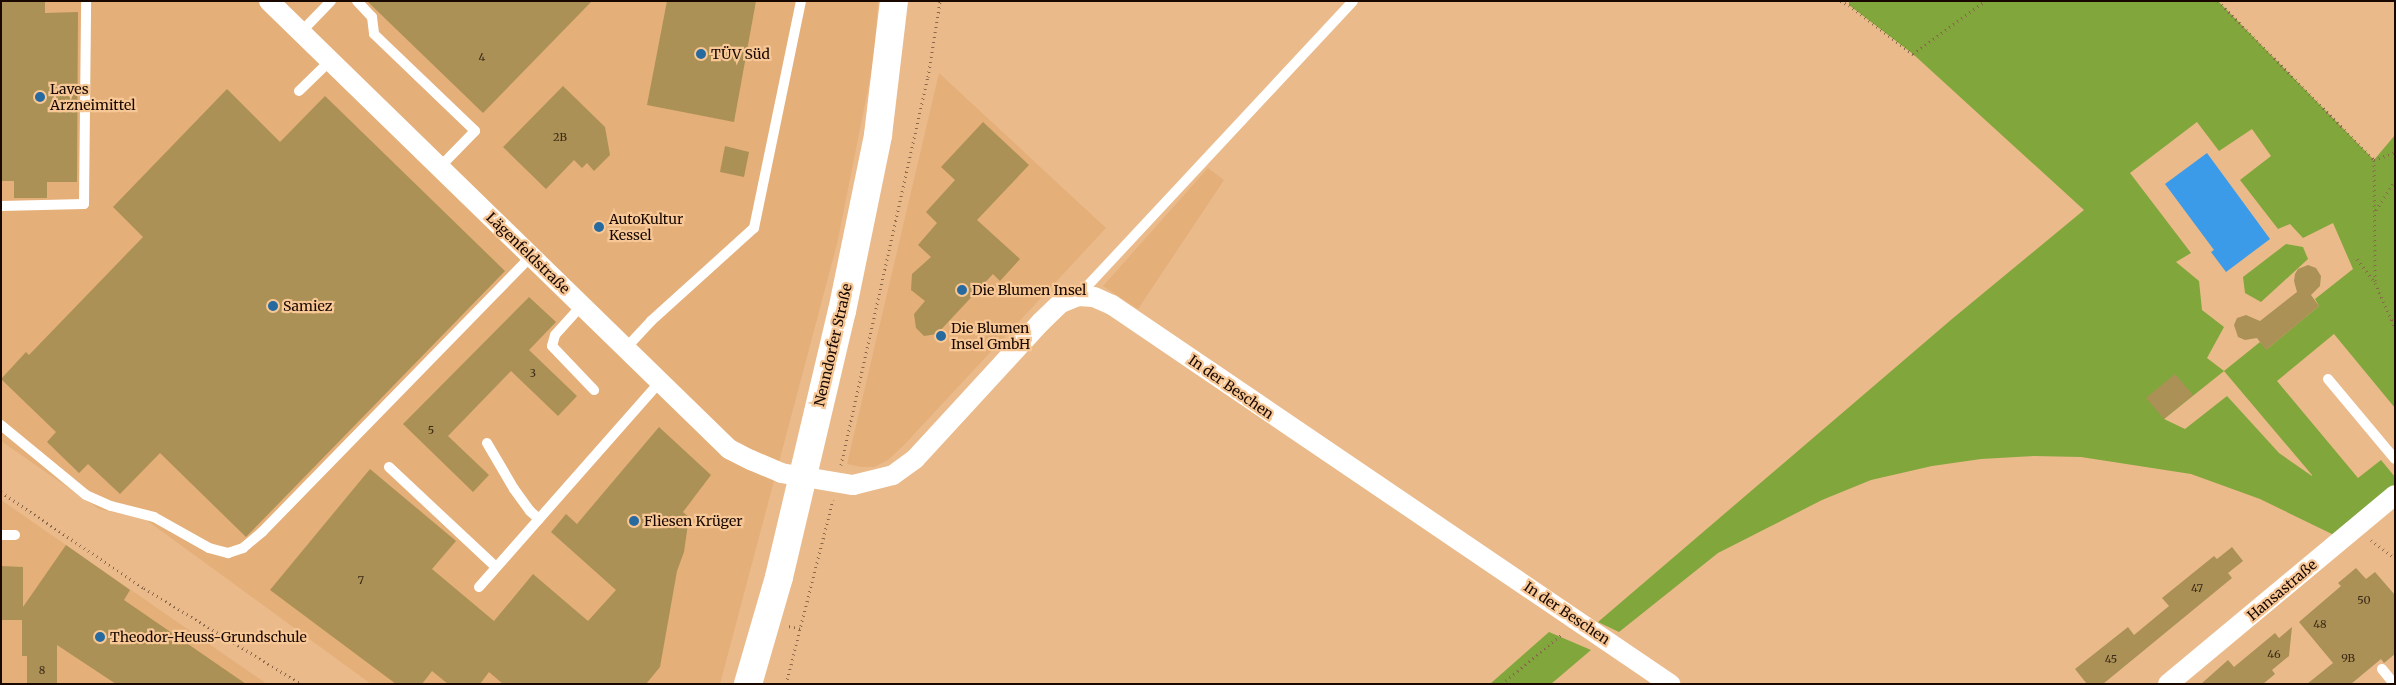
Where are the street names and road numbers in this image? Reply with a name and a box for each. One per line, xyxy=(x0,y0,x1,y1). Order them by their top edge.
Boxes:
street label: Lägenfeldstraße xyxy=(483,209,573,297)
street label: Nenndorfer Straße xyxy=(811,282,855,408)
street label: In der Beschen xyxy=(1185,351,1277,423)
street label: Hansastraße xyxy=(2244,556,2320,624)
street label: In der Beschen xyxy=(1521,578,1613,648)

